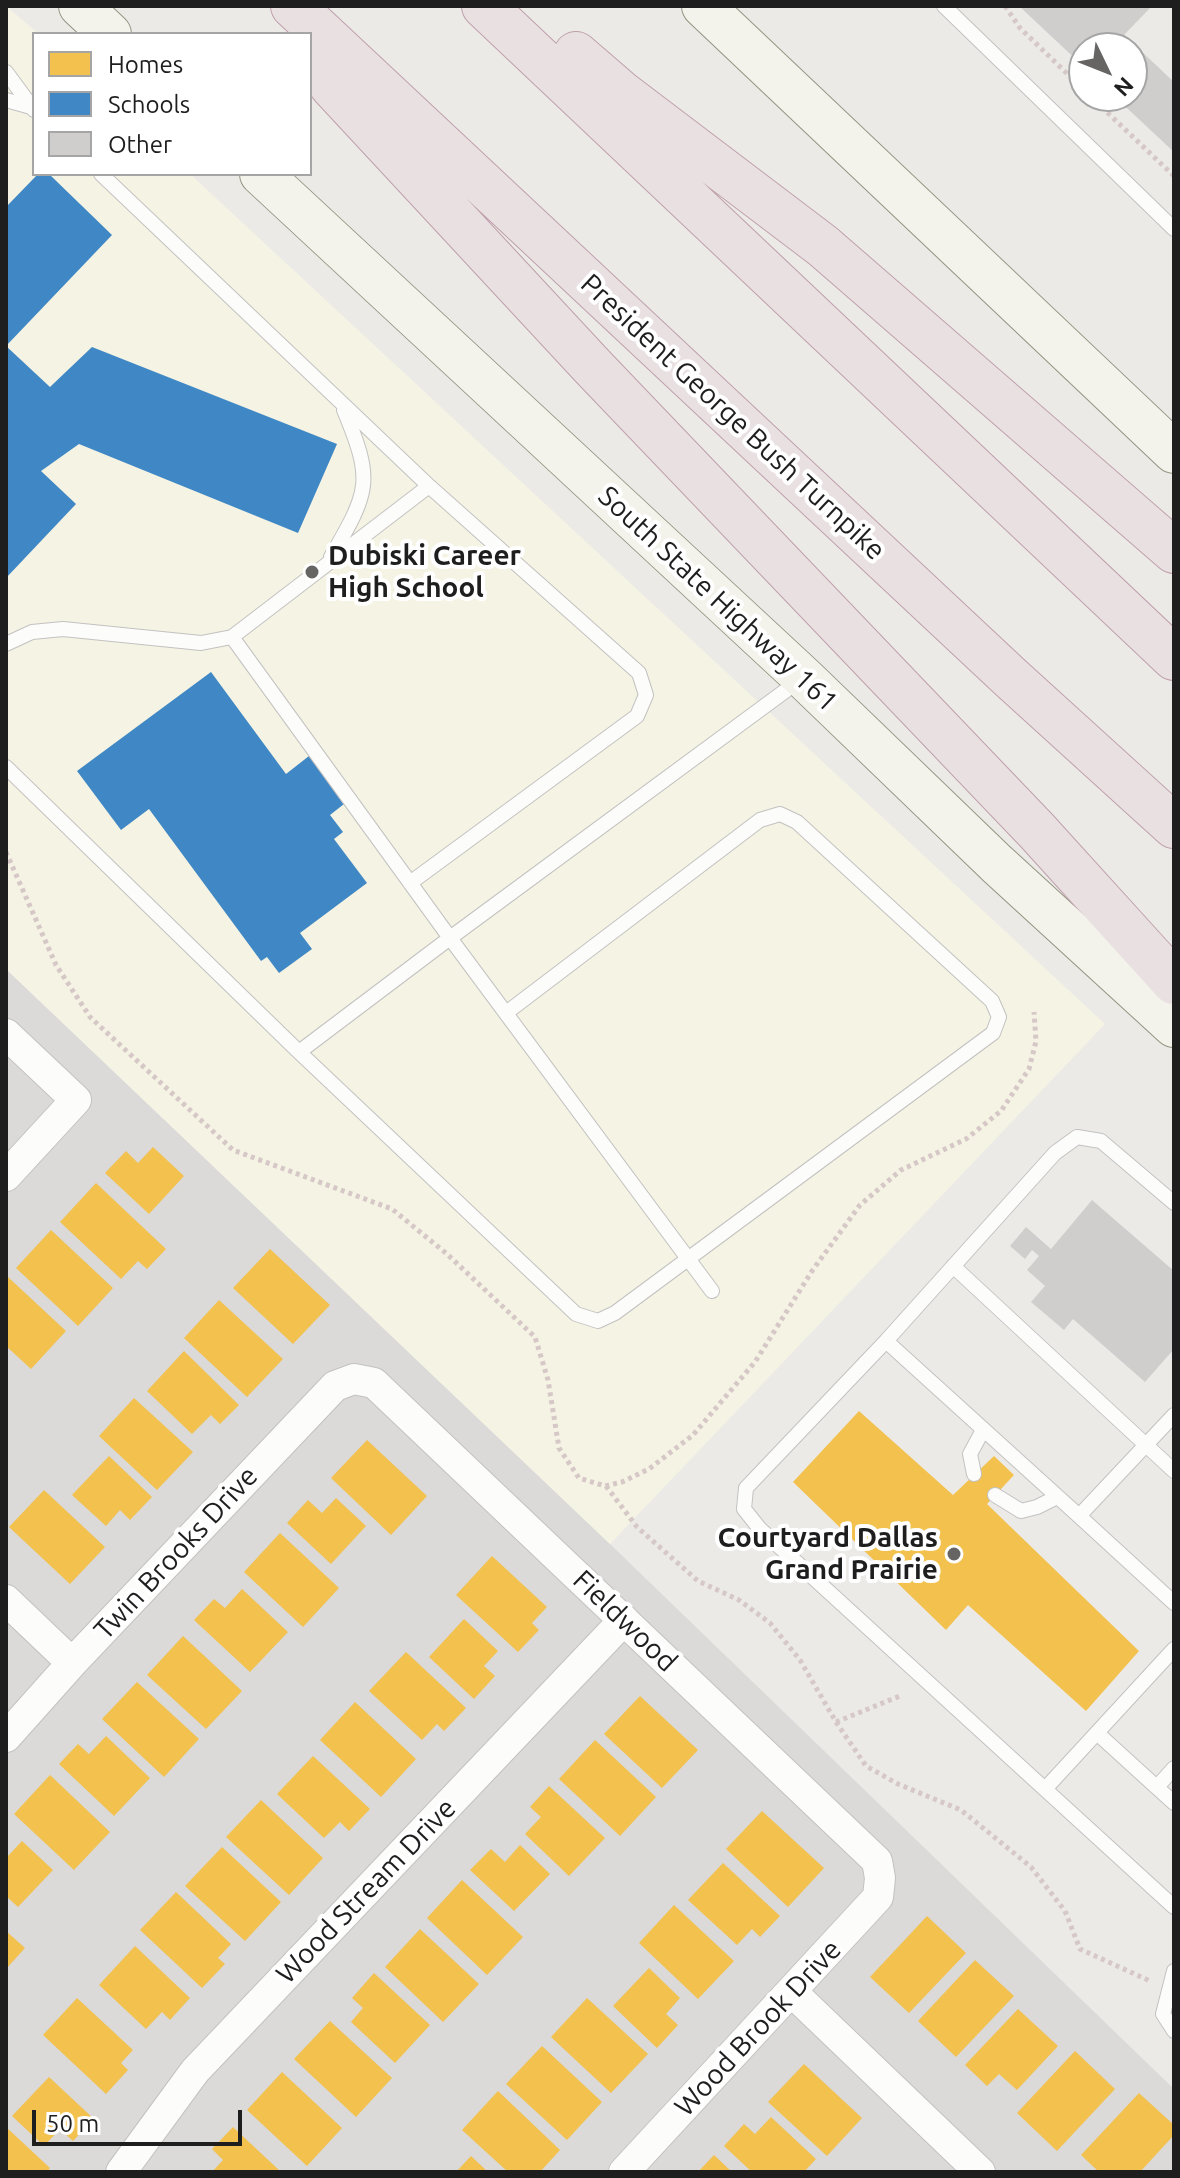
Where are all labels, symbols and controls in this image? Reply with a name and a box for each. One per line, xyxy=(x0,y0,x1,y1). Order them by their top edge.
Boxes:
legend xyxy=(32,32,312,176)
north arrow xyxy=(1068,32,1148,112)
text: Homes xyxy=(108,51,183,78)
text: N xyxy=(1110,73,1139,102)
text: Schools xyxy=(108,91,190,118)
text: Other xyxy=(108,131,172,158)
street label: President George Bush Turnpike xyxy=(574,267,892,567)
street label: South State Highway 161 xyxy=(591,479,845,719)
place label: Dubiski Career High School xyxy=(328,539,521,605)
marker: Dubiski Career High School xyxy=(303,563,321,581)
street label: Twin Brooks Drive xyxy=(87,1459,265,1647)
place label: Courtyard Dallas Grand Prairie xyxy=(717,1521,938,1587)
marker: Courtyard Dallas Grand Prairie xyxy=(945,1545,963,1563)
street label: Fieldwood xyxy=(566,1563,684,1679)
street label: Wood Stream Drive xyxy=(269,1792,463,1990)
street label: Wood Brook Drive xyxy=(668,1933,848,2123)
scale bar xyxy=(36,2094,246,2144)
text: 50 m xyxy=(46,2110,99,2137)

